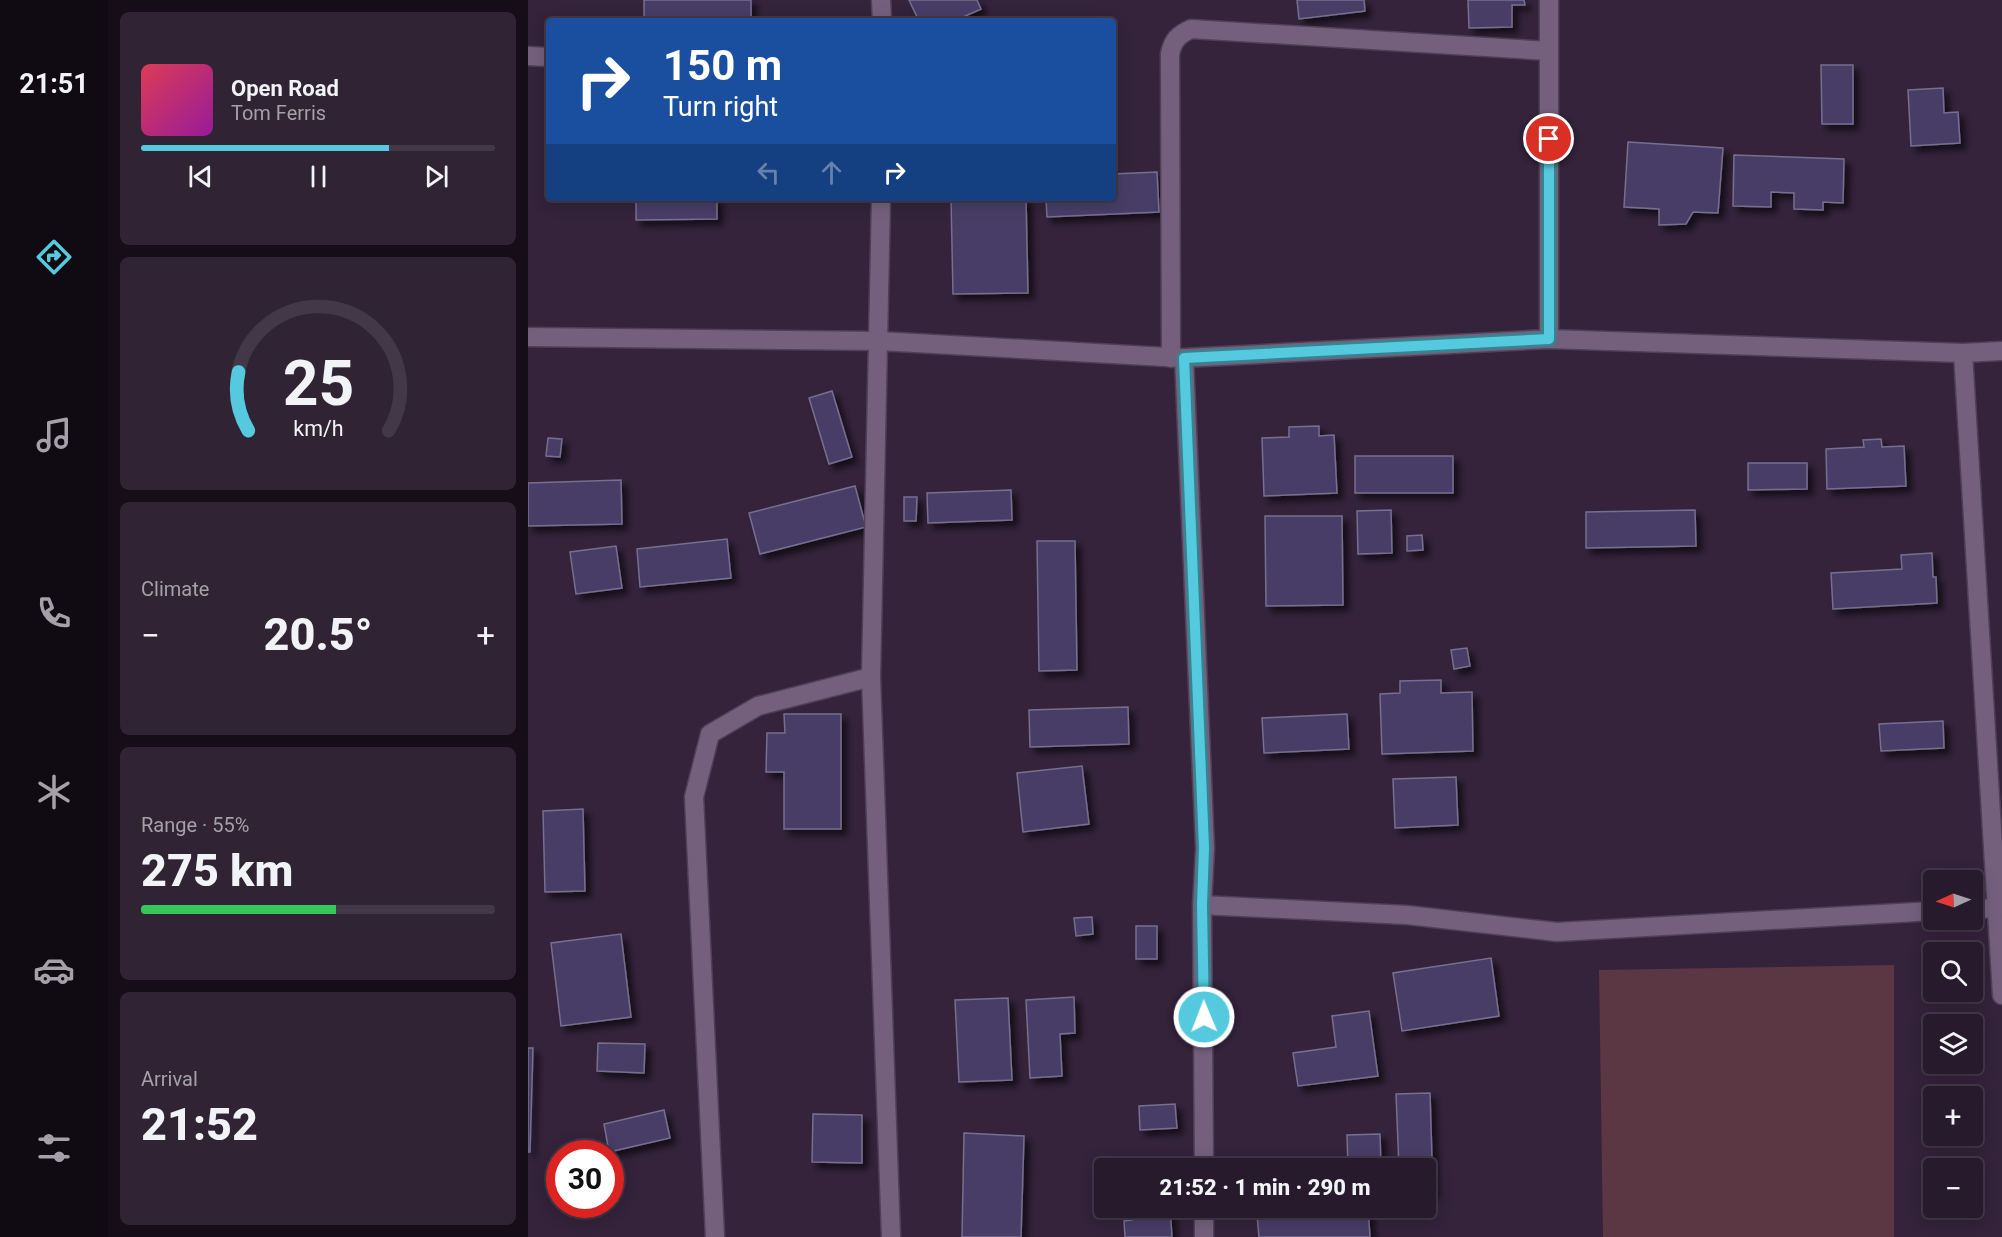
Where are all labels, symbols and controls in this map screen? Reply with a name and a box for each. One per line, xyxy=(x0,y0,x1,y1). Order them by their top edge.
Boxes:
text: 150 m xyxy=(663,41,782,90)
icon: right xyxy=(564,42,642,120)
text: 21:51 xyxy=(19,68,89,100)
text: Open Road xyxy=(231,76,339,101)
text: Turn right xyxy=(663,91,778,123)
text: Tom Ferris xyxy=(231,101,326,125)
pin xyxy=(1523,113,1574,164)
icon: arrive xyxy=(1532,122,1565,155)
icon: left xyxy=(752,156,785,189)
icon: ahead xyxy=(815,156,848,189)
icon: right xyxy=(878,156,911,189)
icon: previous xyxy=(184,160,217,193)
icon: pause xyxy=(302,160,335,193)
icon: next xyxy=(420,160,453,193)
icon: directions xyxy=(33,236,75,278)
text: 25 xyxy=(282,347,354,420)
icon: music xyxy=(33,414,75,456)
text: km/h xyxy=(293,416,343,441)
text: Climate xyxy=(141,577,209,601)
icon: phone xyxy=(33,592,75,634)
text: 20.5° xyxy=(264,608,373,661)
text: − xyxy=(141,616,160,655)
text: + xyxy=(476,616,495,655)
icon: climate xyxy=(33,771,75,813)
text: Range · 55% xyxy=(141,813,249,837)
text: 275 km xyxy=(141,844,293,897)
north arrow xyxy=(1923,870,1983,930)
map controls xyxy=(1923,870,1983,1218)
button: search xyxy=(1923,942,1983,1002)
icon: car xyxy=(33,949,75,991)
position arrow xyxy=(1172,985,1236,1049)
button: layers xyxy=(1923,1014,1983,1074)
text: Arrival xyxy=(141,1067,198,1091)
button: + xyxy=(1923,1086,1983,1146)
text: 21:52 xyxy=(141,1098,258,1151)
icon: filters xyxy=(33,1127,75,1169)
speed limit sign: 30 xyxy=(546,1140,624,1218)
button: − xyxy=(1923,1158,1983,1218)
text: 21:52 · 1 min · 290 m xyxy=(1160,1175,1370,1200)

